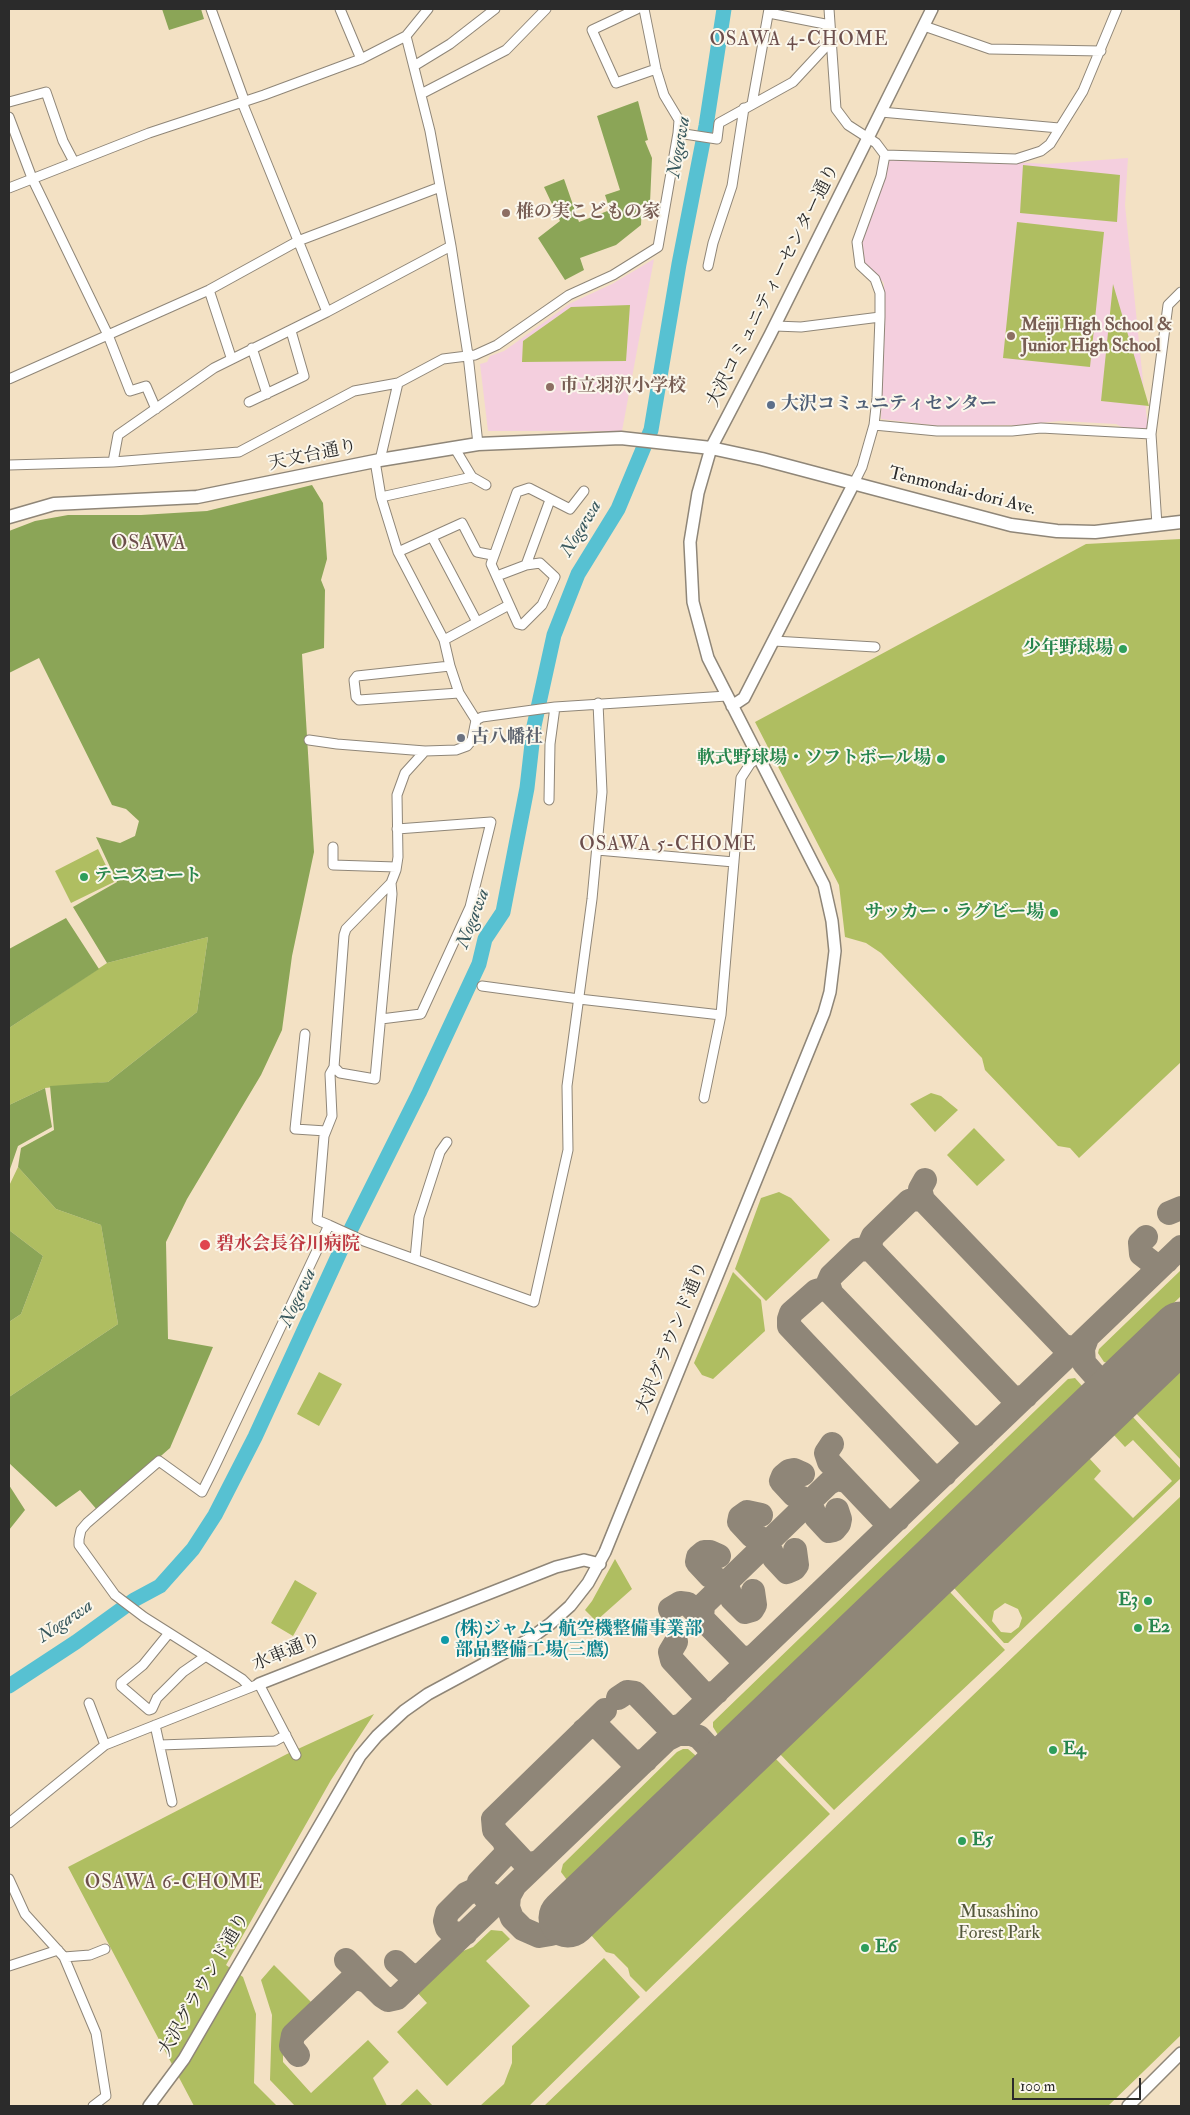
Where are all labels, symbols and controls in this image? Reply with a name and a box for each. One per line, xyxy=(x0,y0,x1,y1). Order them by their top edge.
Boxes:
district label: OSAWA 4-CHOME xyxy=(708,30,890,52)
water label: Nogawa xyxy=(663,115,697,179)
street label: 大沢コミュニティーセンター通り xyxy=(703,161,845,411)
place label: 椎の実こどもの家 xyxy=(516,202,660,224)
marker: 椎の実こどもの家 xyxy=(500,207,512,219)
place label: Meiji High School & Junior High School xyxy=(1021,315,1172,358)
marker: Meiji High School & Junior High School xyxy=(1005,330,1017,342)
place label: 市立羽沢小学校 xyxy=(560,376,686,398)
marker: 市立羽沢小学校 xyxy=(544,381,556,393)
place label: 大沢コミュニティセンター xyxy=(781,394,997,416)
marker: 大沢コミュニティセンター xyxy=(765,399,777,411)
street label: 天文台通り xyxy=(267,436,359,476)
street label: Tenmondai-dori Ave. xyxy=(886,463,1038,521)
water label: Nogawa xyxy=(556,497,608,561)
district label: OSAWA xyxy=(110,533,188,557)
place label: 少年野球場 xyxy=(1023,638,1113,660)
marker: 少年野球場 xyxy=(1117,643,1129,655)
place label: 古八幡社 xyxy=(471,727,543,749)
marker: 古八幡社 xyxy=(455,732,467,744)
place label: 軟式野球場・ソフトボール場 xyxy=(697,748,931,770)
marker: 軟式野球場・ソフトボール場 xyxy=(935,753,947,765)
district label: OSAWA 5-CHOME xyxy=(578,835,758,857)
place label: テニスコート xyxy=(94,866,202,888)
marker: テニスコート xyxy=(78,871,90,883)
water label: Nogawa xyxy=(452,886,496,952)
place label: サッカー・ラグビー場 xyxy=(865,902,1044,924)
marker: サッカー・ラグビー場 xyxy=(1048,907,1060,919)
place label: 碧水会長谷川病院 xyxy=(216,1234,360,1256)
marker: 碧水会長谷川病院 xyxy=(198,1238,212,1252)
street label: 大沢グラウンド通り xyxy=(633,1259,713,1417)
water label: Nogawa xyxy=(276,1265,322,1331)
place label: E3 xyxy=(1118,1590,1138,1612)
water label: Nogawa xyxy=(34,1595,98,1649)
marker: E3 xyxy=(1142,1595,1154,1607)
place label: E2 xyxy=(1148,1617,1170,1639)
place label: (株)ジャムコ 航空機整備事業部 部品整備工場(三鷹) xyxy=(455,1619,703,1662)
marker: E2 xyxy=(1132,1622,1144,1634)
street label: 水車通り xyxy=(250,1630,324,1676)
marker: (株)ジャムコ 航空機整備事業部 部品整備工場(三鷹) xyxy=(439,1634,451,1646)
place label: E4 xyxy=(1063,1739,1086,1761)
marker: E4 xyxy=(1047,1744,1059,1756)
place label: E5 xyxy=(972,1830,993,1852)
marker: E5 xyxy=(956,1835,968,1847)
district label: OSAWA 6-CHOME xyxy=(83,1873,265,1895)
park label: Musashino Forest Park xyxy=(958,1902,1040,1945)
street label: 大沢グラウンド通り xyxy=(155,1909,255,2061)
place label: E6 xyxy=(875,1937,897,1959)
marker: E6 xyxy=(859,1942,871,1954)
scale bar xyxy=(1015,2068,1144,2100)
text: 100 m xyxy=(1020,2077,1055,2096)

